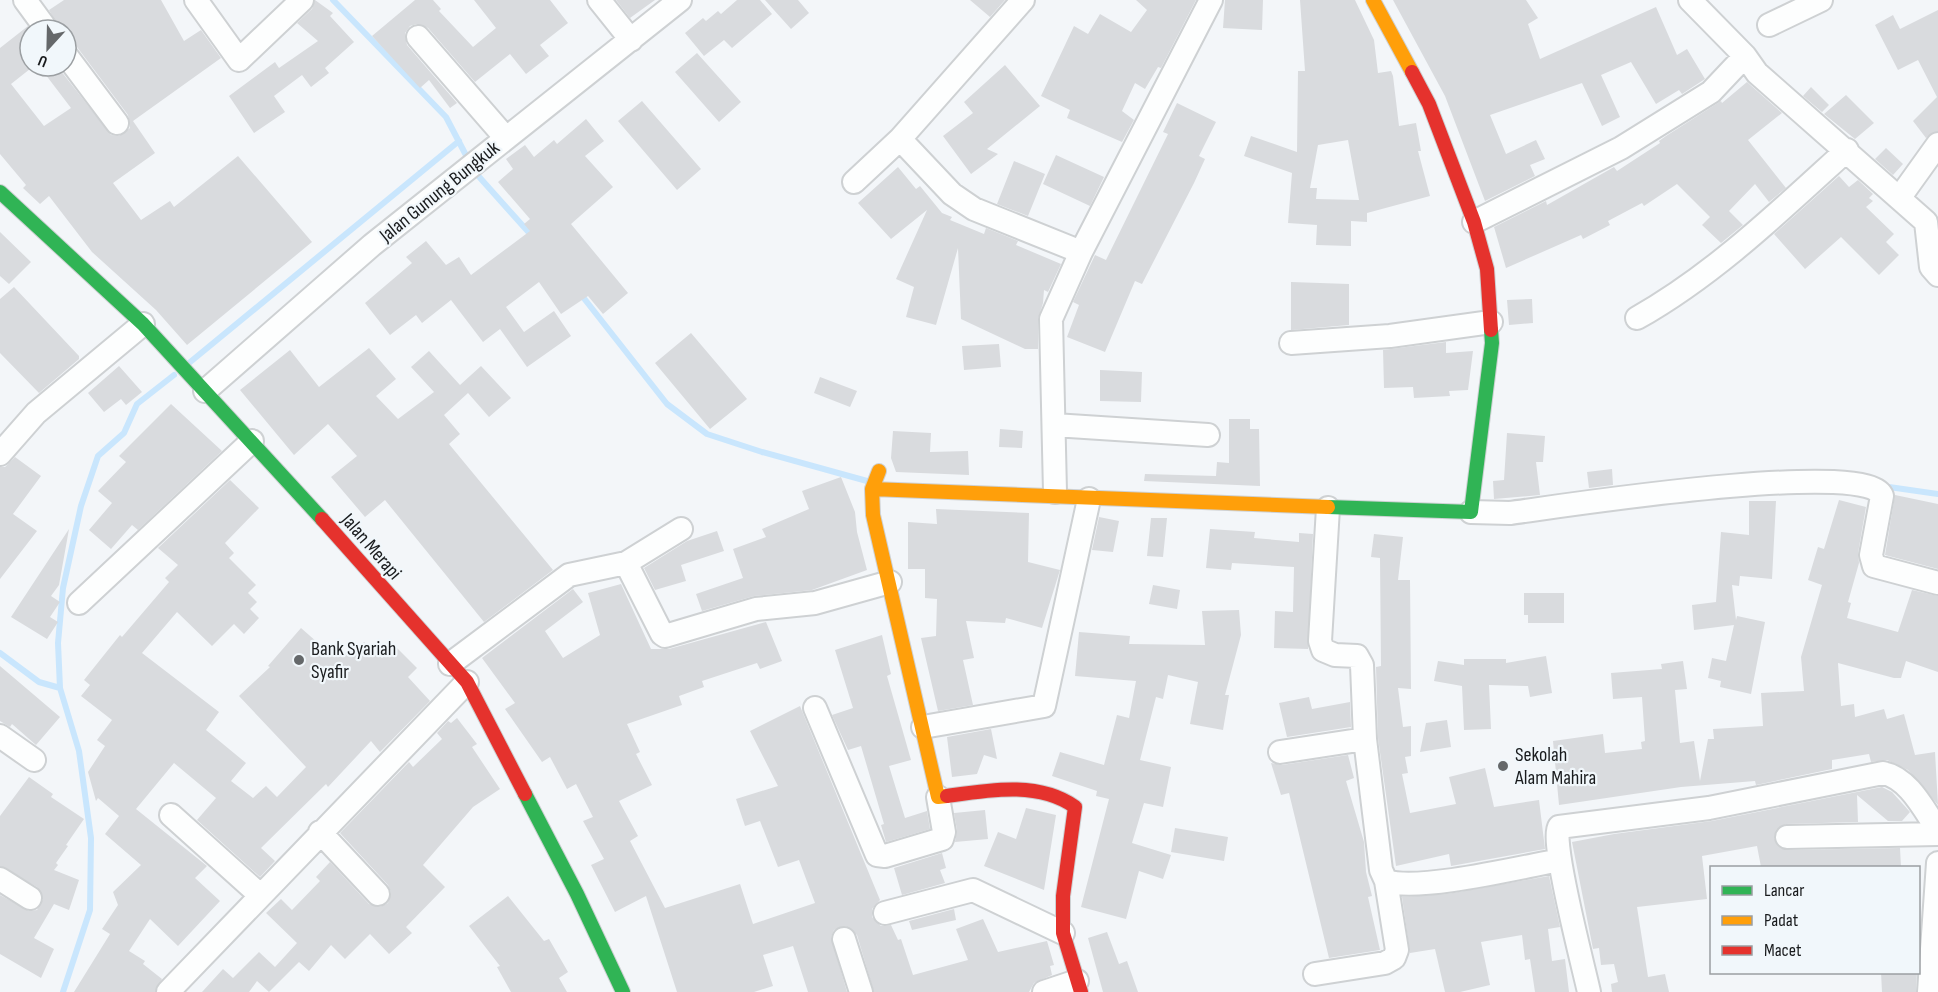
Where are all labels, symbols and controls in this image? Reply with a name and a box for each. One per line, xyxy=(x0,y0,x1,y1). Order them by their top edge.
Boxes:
north arrow xyxy=(18,18,78,78)
text: U xyxy=(36,50,50,71)
street label: Jalan Gunung Bungkuk xyxy=(374,136,505,248)
street label: Jalan Merapi xyxy=(335,508,407,585)
place label: Bank Syariah Syafir xyxy=(311,637,396,684)
marker: Bank Syariah Syafir xyxy=(292,653,306,667)
place label: Sekolah Alam Mahira xyxy=(1514,743,1596,790)
marker: Sekolah Alam Mahira xyxy=(1496,759,1510,773)
legend xyxy=(1710,866,1920,974)
text: Lancar xyxy=(1764,880,1804,901)
text: Padat xyxy=(1764,910,1799,931)
text: Macet xyxy=(1764,940,1802,961)

